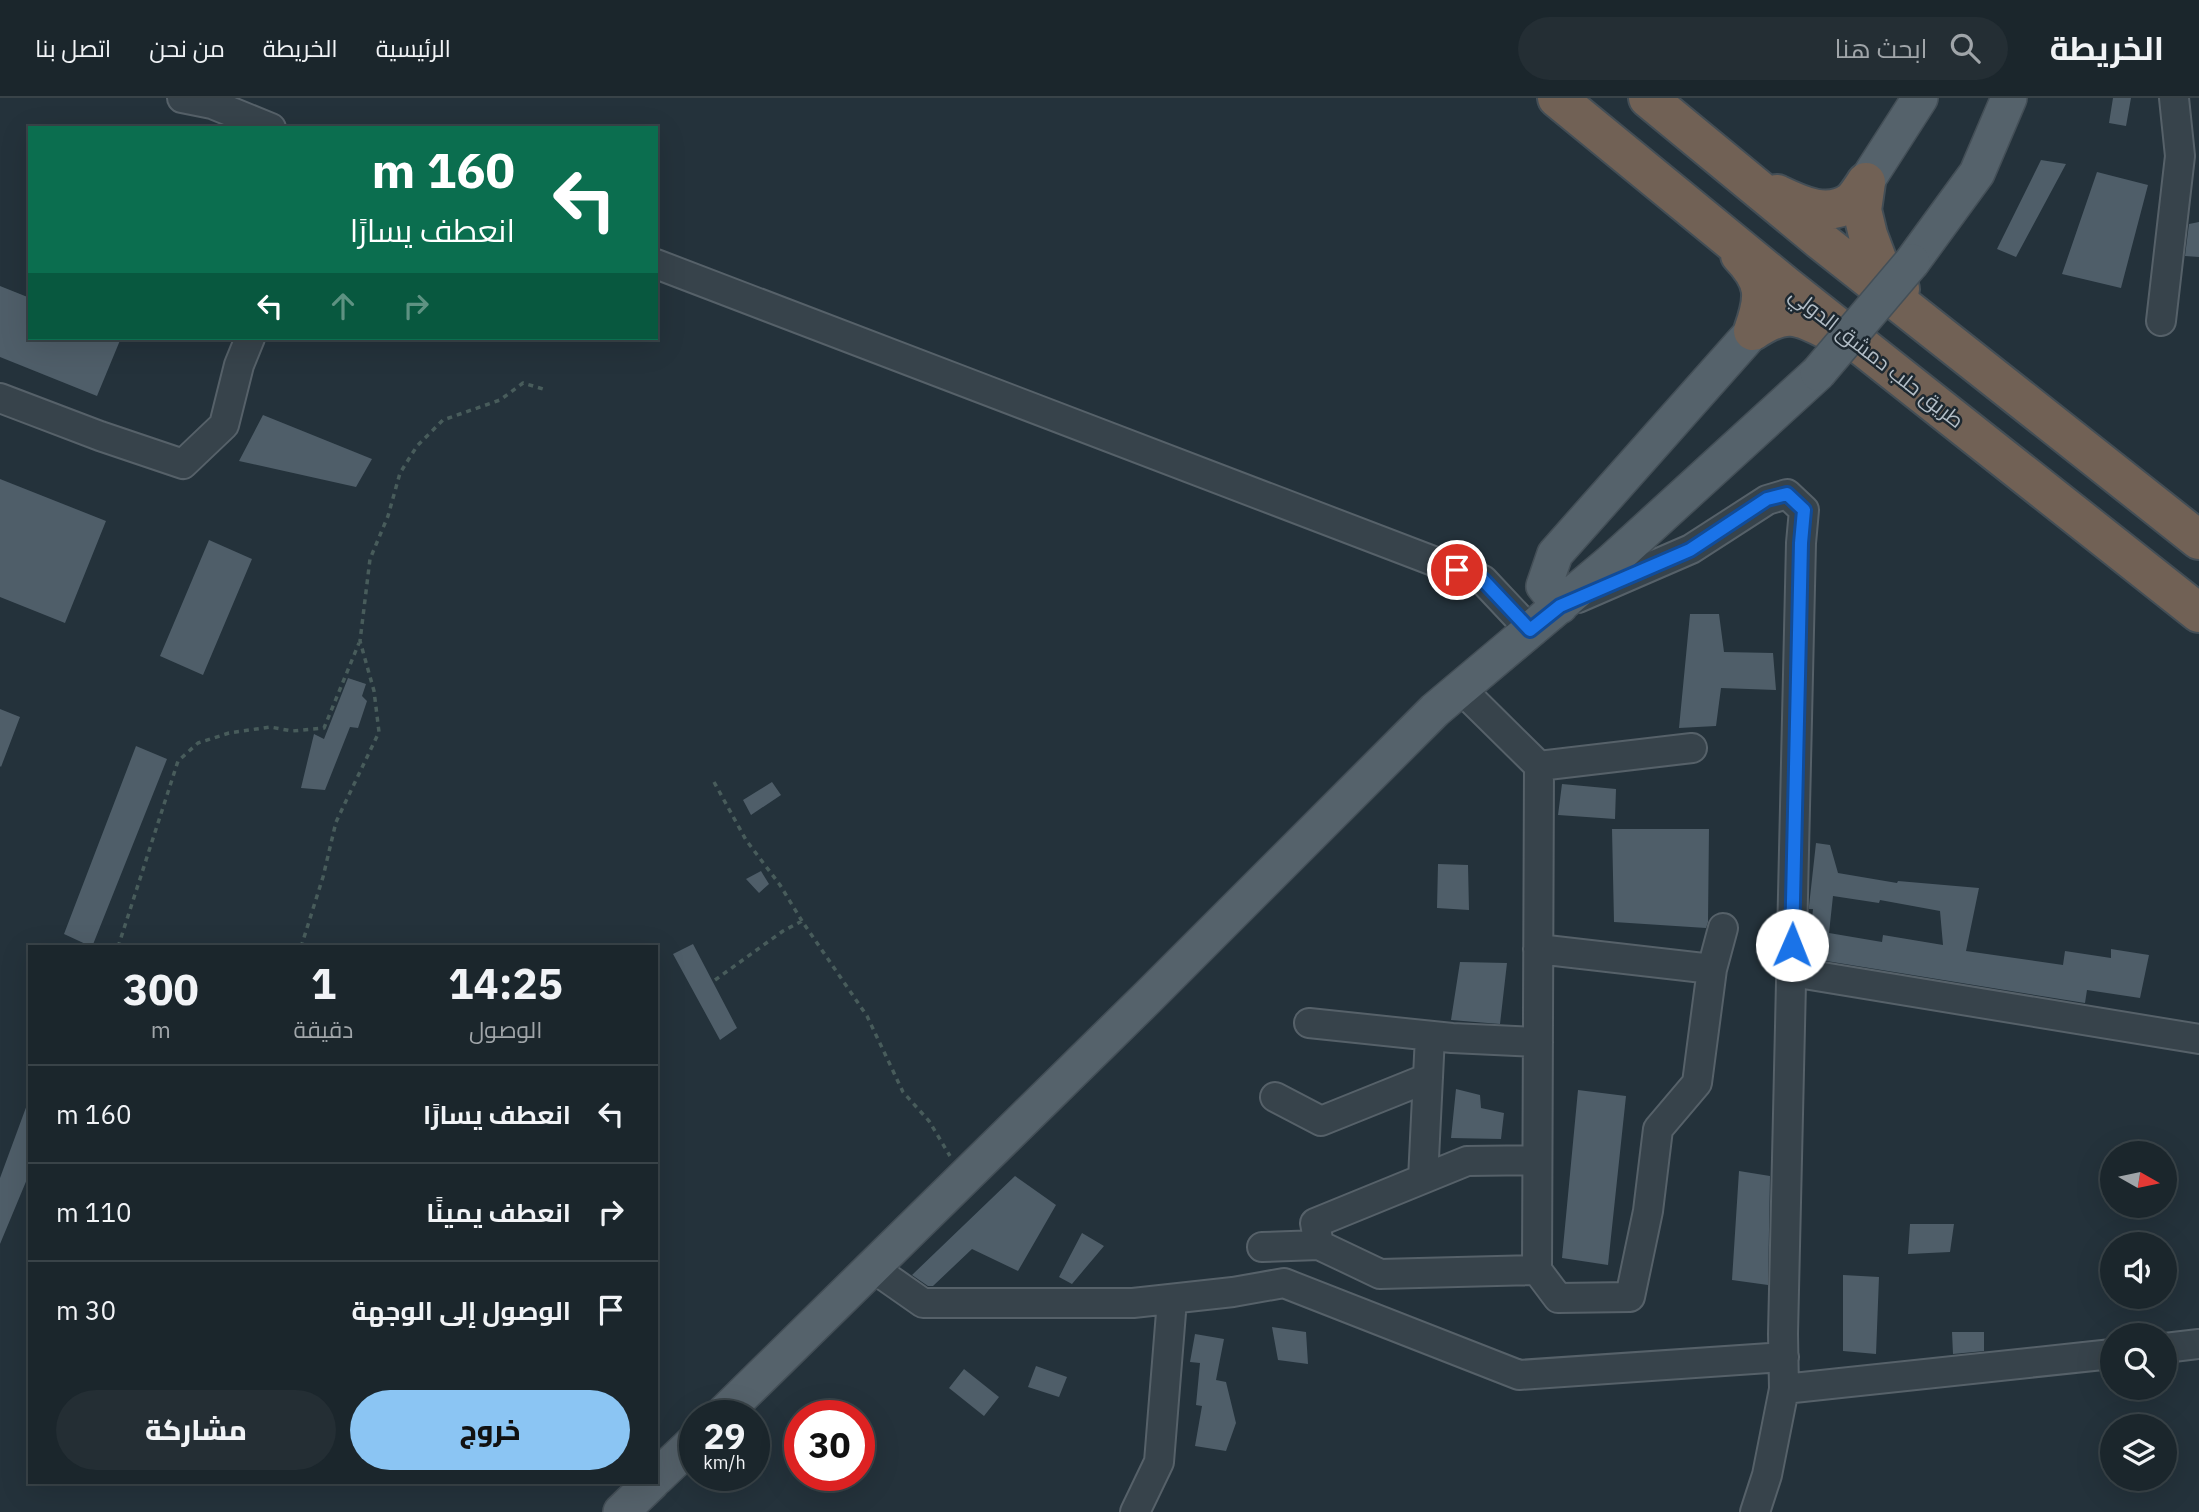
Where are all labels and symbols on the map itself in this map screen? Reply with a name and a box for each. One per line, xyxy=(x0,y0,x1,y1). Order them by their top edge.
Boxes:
street label: طريق حلب دمشق الدولي xyxy=(1782,280,1970,436)
pin xyxy=(1427,540,1487,600)
position arrow xyxy=(1755,908,1829,982)
north arrow xyxy=(2100,1141,2177,1218)
speed limit sign: 30 xyxy=(784,1400,875,1491)

